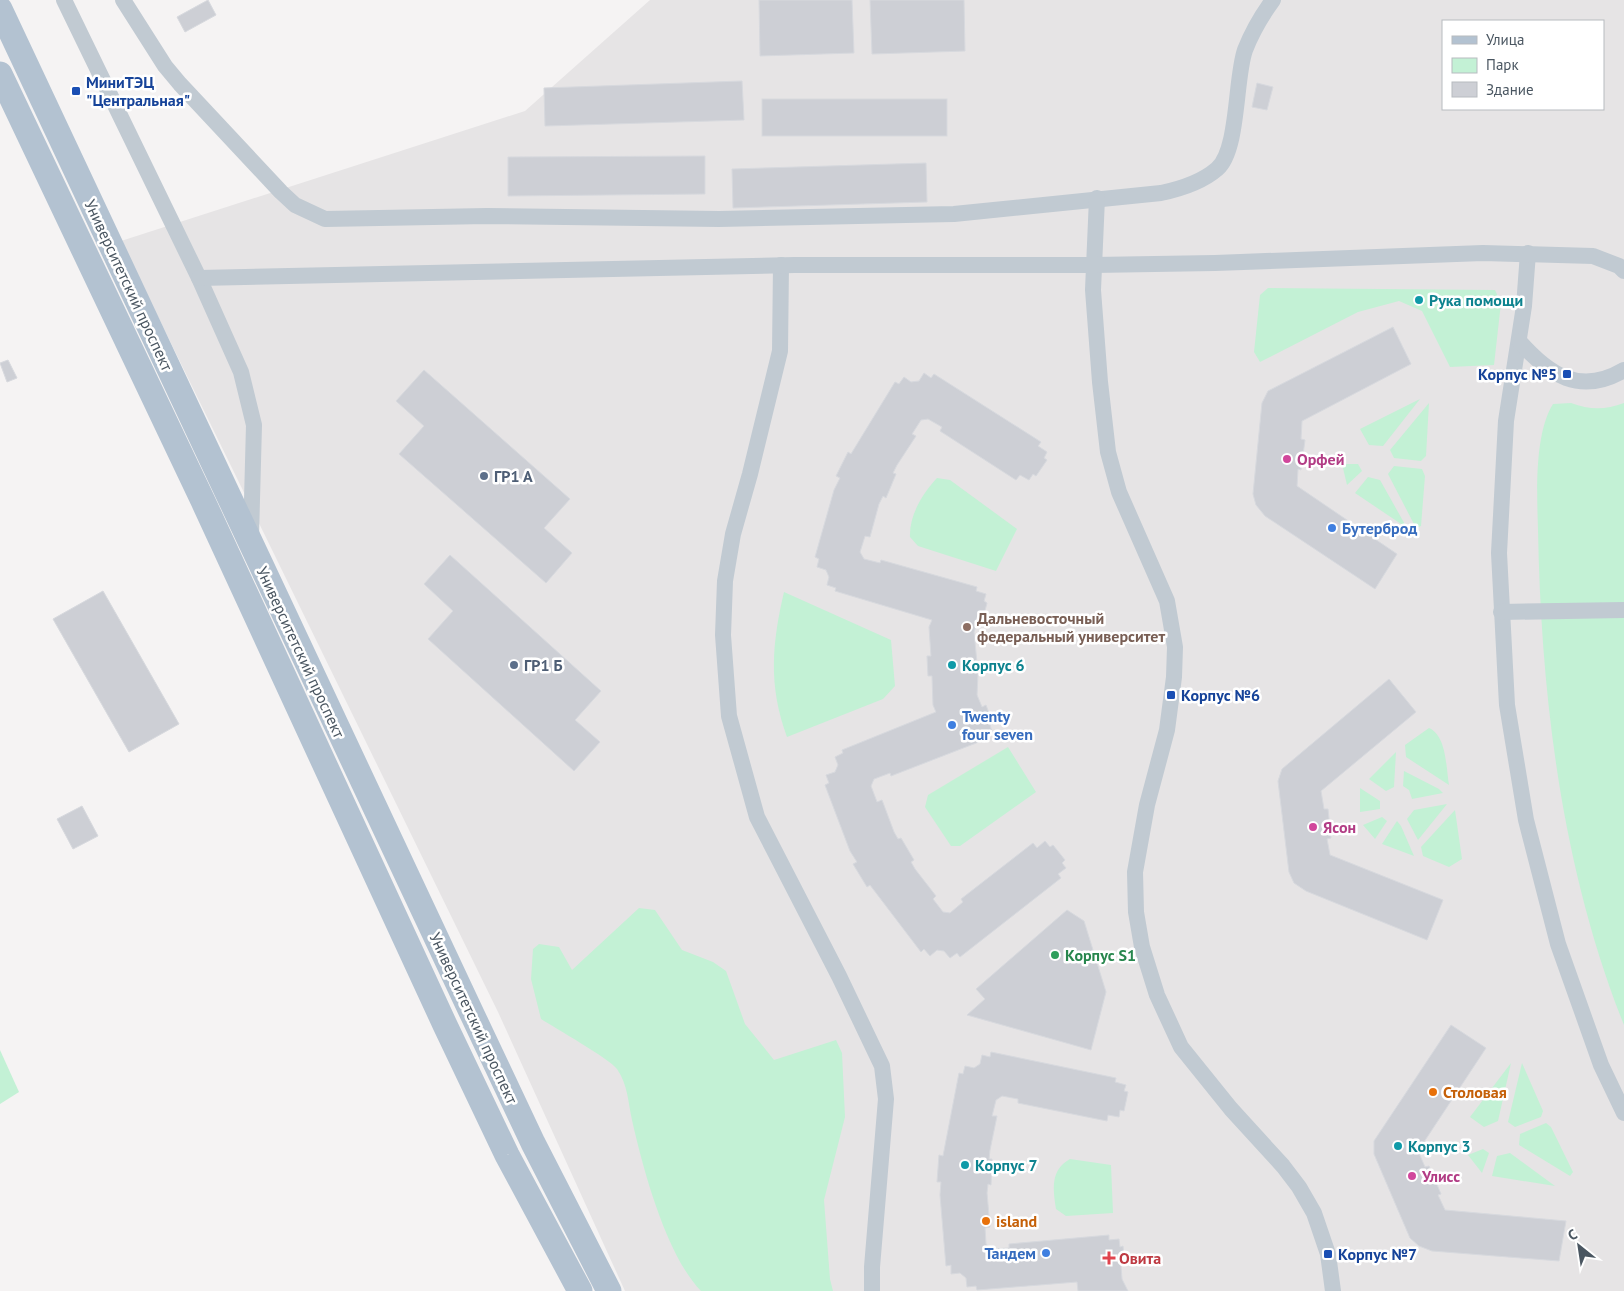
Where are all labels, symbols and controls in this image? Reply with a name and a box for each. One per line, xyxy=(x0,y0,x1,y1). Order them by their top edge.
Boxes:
legend xyxy=(1442,20,1604,110)
text: Улица xyxy=(1486,30,1524,49)
text: Парк xyxy=(1486,55,1519,74)
place label: МиниТЭЦ "Центральная" xyxy=(86,72,190,110)
text: Здание xyxy=(1486,80,1534,99)
marker: МиниТЭЦ "Центральная" xyxy=(70,85,82,97)
street label: Университетский проспект xyxy=(80,196,178,374)
place label: Рука помощи xyxy=(1429,290,1523,310)
marker: Рука помощи xyxy=(1413,294,1425,306)
place label: Корпус №5 xyxy=(1478,364,1557,384)
marker: Корпус №5 xyxy=(1561,368,1573,380)
place label: Орфей xyxy=(1297,449,1344,469)
marker: Орфей xyxy=(1281,453,1293,465)
place label: ГР1 А xyxy=(494,466,533,486)
marker: ГР1 А xyxy=(478,470,490,482)
place label: Бутерброд xyxy=(1342,518,1417,538)
marker: Бутерброд xyxy=(1326,522,1338,534)
street label: Университетский проспект xyxy=(252,563,350,741)
place label: Дальневосточный федеральный университет xyxy=(977,608,1165,646)
marker: Дальневосточный федеральный университет xyxy=(961,621,973,633)
place label: ГР1 Б xyxy=(524,655,563,675)
place label: Корпус 6 xyxy=(962,655,1025,675)
marker: ГР1 Б xyxy=(508,659,520,671)
marker: Корпус 6 xyxy=(946,659,958,671)
place label: Корпус №6 xyxy=(1181,685,1260,705)
marker: Корпус №6 xyxy=(1165,689,1177,701)
place label: Twenty four seven xyxy=(962,706,1033,744)
marker: Twenty four seven xyxy=(946,719,958,731)
place label: Ясон xyxy=(1323,817,1356,837)
marker: Ясон xyxy=(1307,821,1319,833)
street label: Университетский проспект xyxy=(425,929,523,1107)
place label: Корпус S1 xyxy=(1065,945,1136,965)
marker: Корпус S1 xyxy=(1049,949,1061,961)
place label: Столовая xyxy=(1443,1082,1507,1102)
marker: Столовая xyxy=(1427,1086,1439,1098)
place label: Корпус 3 xyxy=(1408,1136,1471,1156)
marker: Корпус 3 xyxy=(1392,1140,1404,1152)
place label: Корпус 7 xyxy=(975,1155,1038,1175)
marker: Корпус 7 xyxy=(959,1159,971,1171)
place label: Улисс xyxy=(1421,1166,1460,1186)
marker: Улисс xyxy=(1406,1170,1418,1182)
place label: island xyxy=(996,1211,1037,1231)
marker: island xyxy=(980,1215,992,1227)
north arrow xyxy=(1554,1221,1604,1271)
text: С xyxy=(1565,1225,1581,1244)
place label: Тандем xyxy=(984,1243,1036,1263)
place label: Корпус №7 xyxy=(1338,1244,1417,1264)
marker: Тандем xyxy=(1040,1247,1052,1259)
place label: Овита xyxy=(1119,1248,1161,1268)
marker: Корпус №7 xyxy=(1322,1248,1334,1260)
marker: Овита xyxy=(1103,1252,1115,1264)

